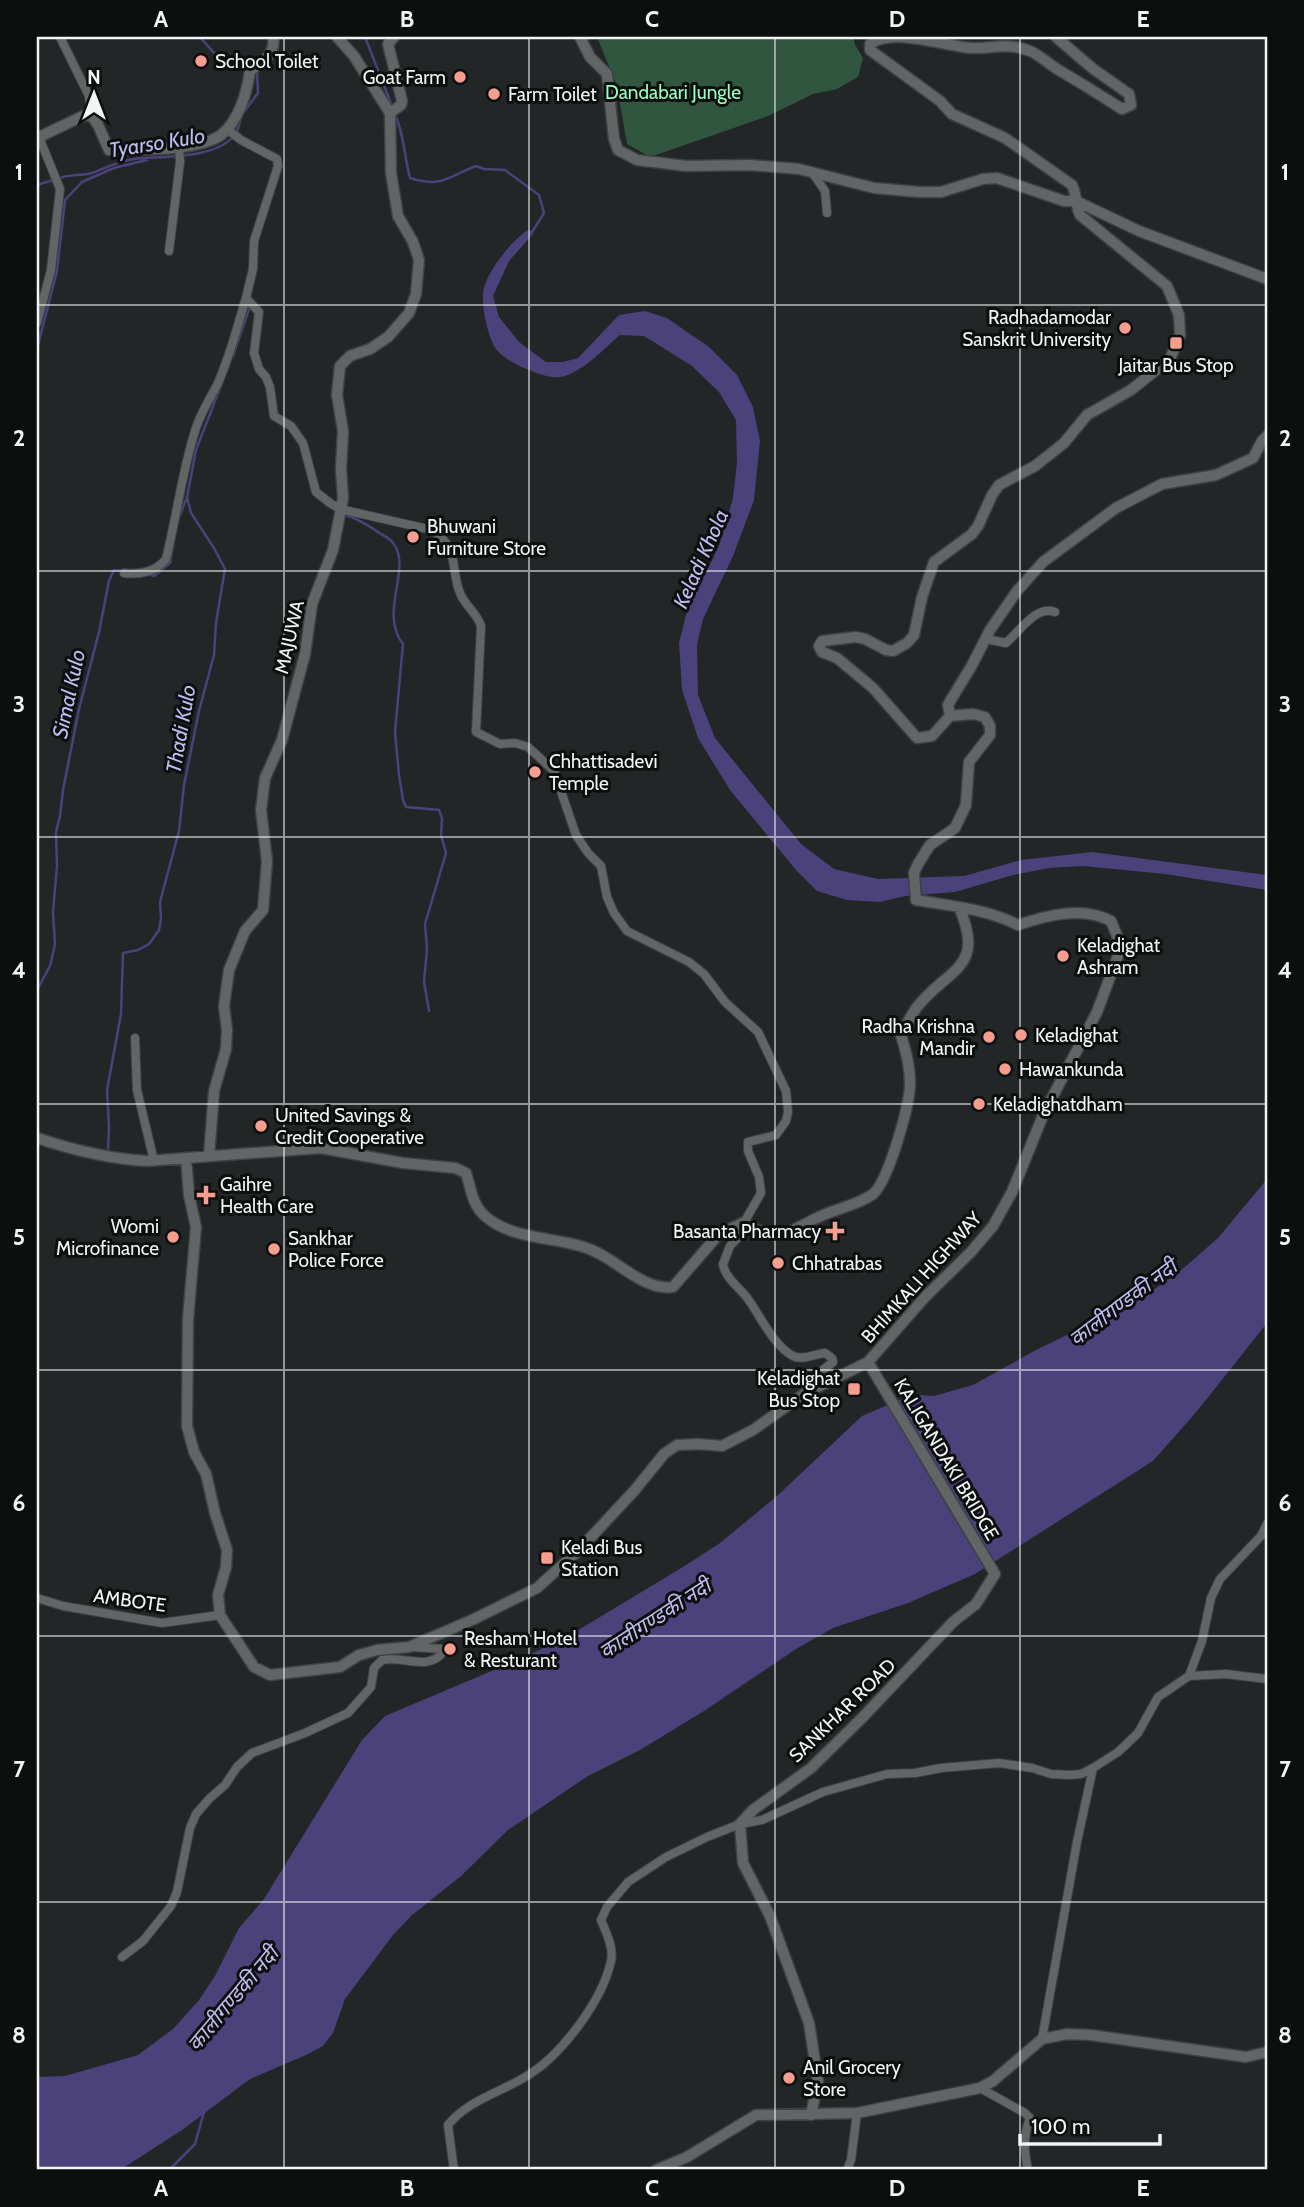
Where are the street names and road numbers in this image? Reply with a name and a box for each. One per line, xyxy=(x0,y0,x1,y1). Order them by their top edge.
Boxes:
street label: MAJUWA xyxy=(270,598,309,676)
street label: BHIMKALI HIGHWAY xyxy=(856,1207,987,1348)
street label: KALIGANDAKI BRIDGE xyxy=(889,1374,1004,1544)
street label: AMBOTE xyxy=(92,1584,168,1617)
street label: SANKHAR ROAD xyxy=(784,1654,901,1767)

